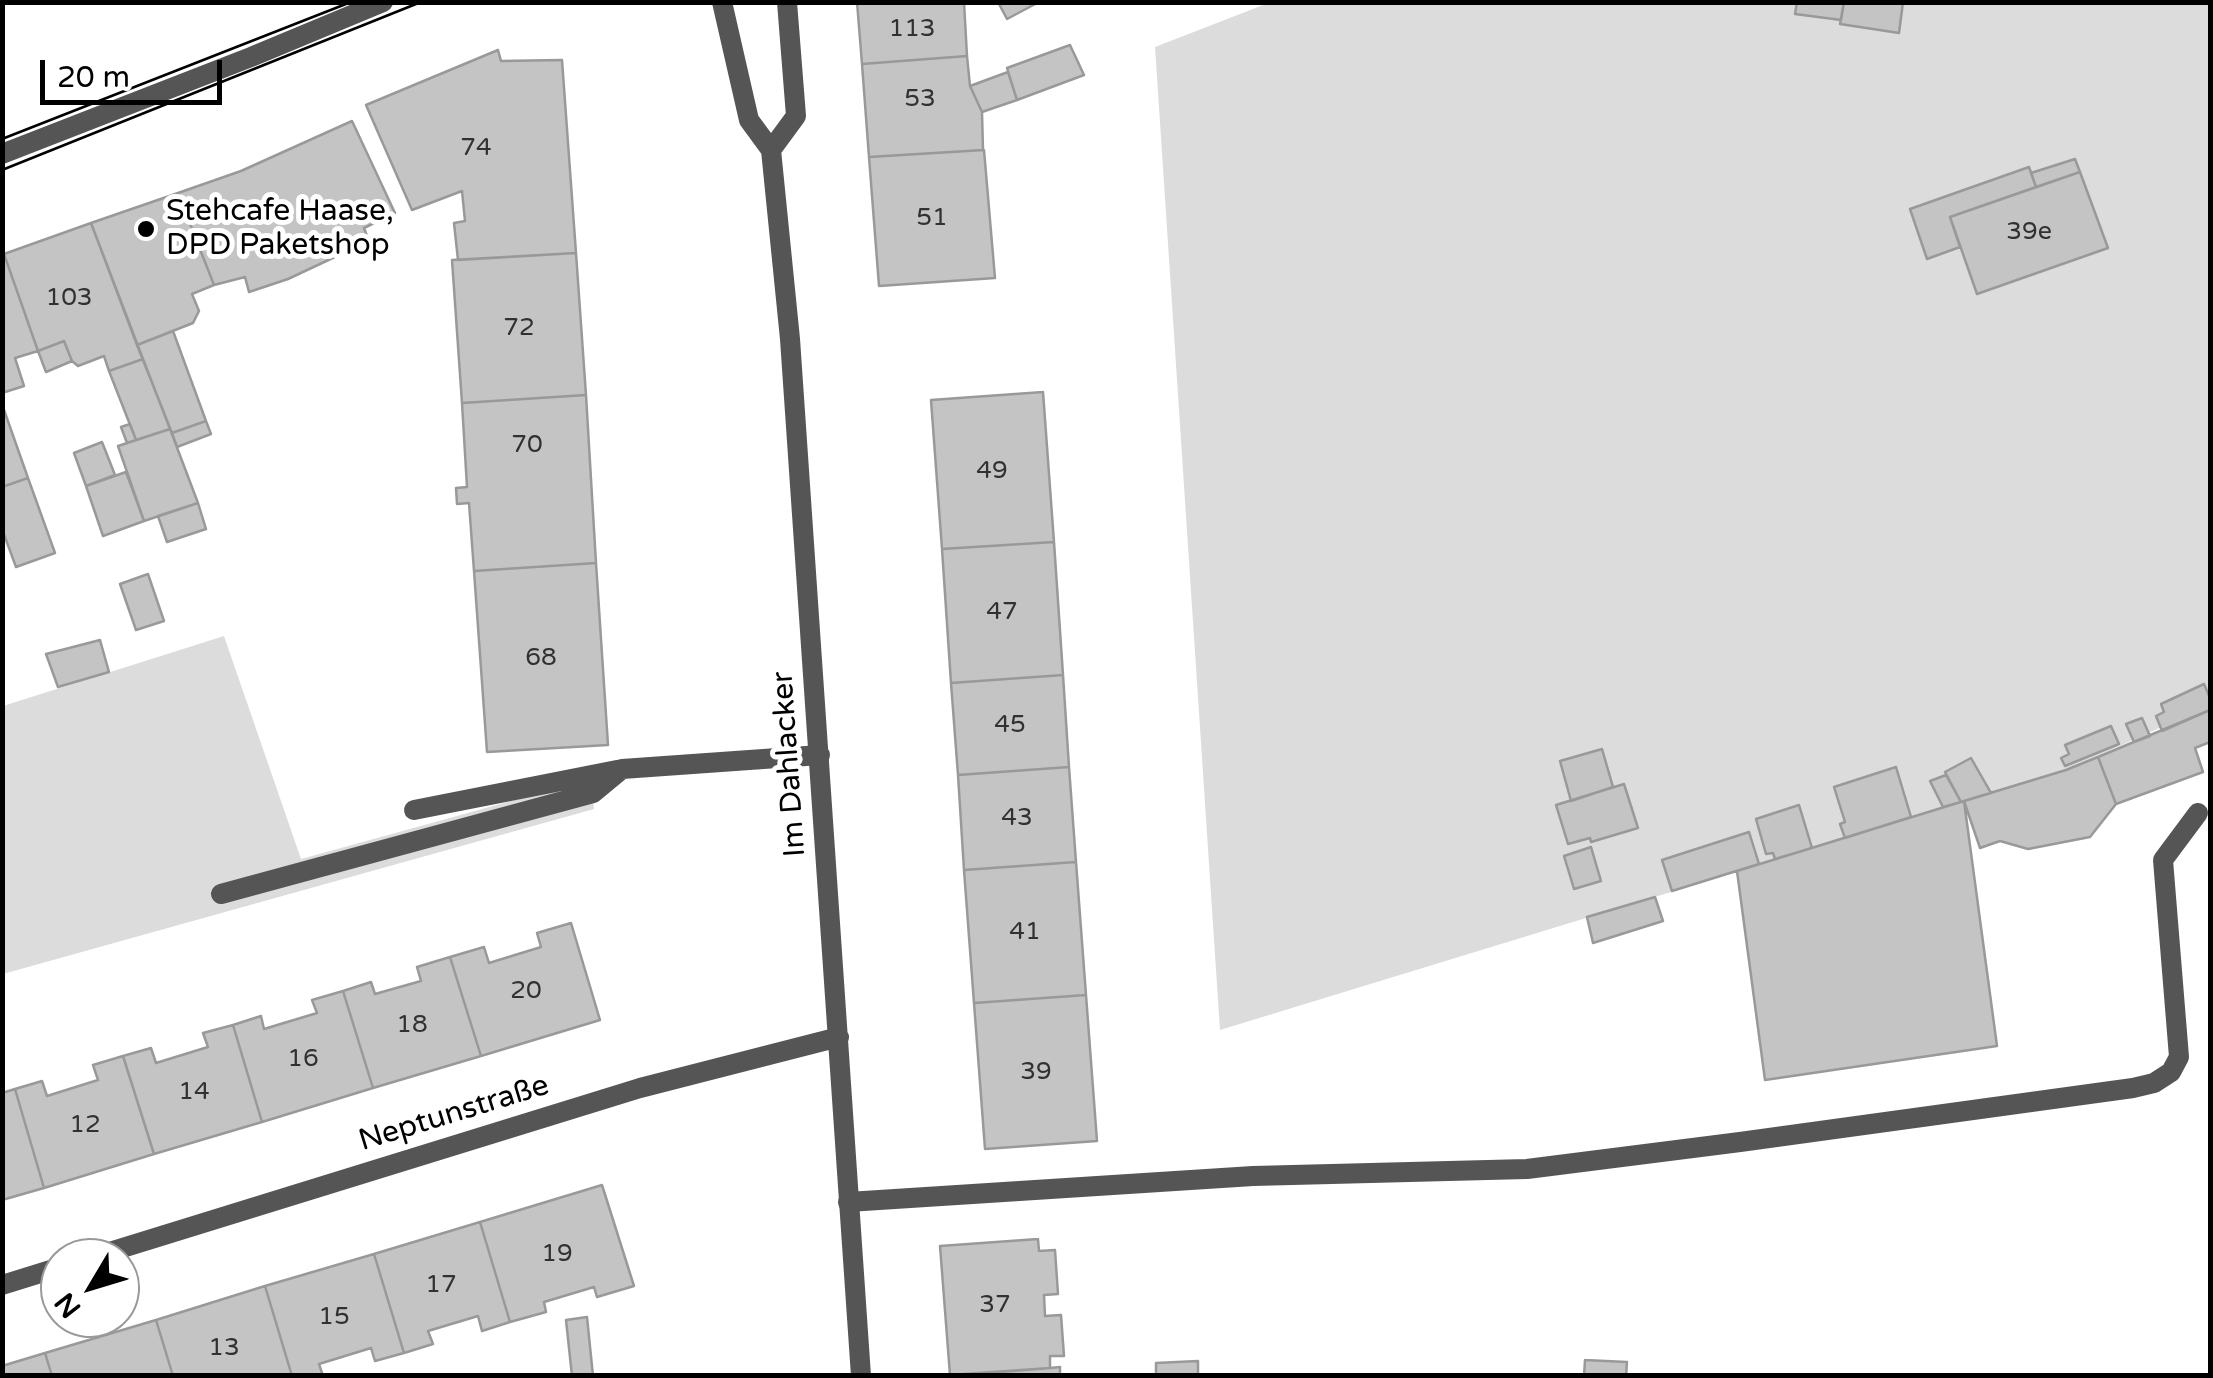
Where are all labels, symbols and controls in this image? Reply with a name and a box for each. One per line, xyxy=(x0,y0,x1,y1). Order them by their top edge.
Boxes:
house number: 113 xyxy=(888,14,936,44)
scale bar xyxy=(45,40,228,102)
text: 20 m xyxy=(57,59,130,96)
house number: 53 xyxy=(904,84,936,114)
house number: 74 xyxy=(460,133,492,163)
place label: Stehcafe Haase, DPD Paketshop xyxy=(166,194,394,264)
house number: 51 xyxy=(916,203,948,233)
house number: 39e xyxy=(2006,217,2052,247)
marker: Stehcafe Haase, DPD Paketshop xyxy=(135,218,157,240)
house number: 103 xyxy=(45,283,93,313)
house number: 72 xyxy=(503,313,535,343)
house number: 70 xyxy=(511,430,543,460)
house number: 49 xyxy=(976,456,1008,486)
house number: 47 xyxy=(986,597,1018,627)
house number: 68 xyxy=(525,643,557,673)
street label: Im Dahlacker xyxy=(766,670,814,858)
house number: 45 xyxy=(994,710,1026,740)
house number: 43 xyxy=(1001,803,1033,833)
house number: 41 xyxy=(1009,917,1041,947)
house number: 20 xyxy=(510,976,542,1006)
house number: 18 xyxy=(396,1010,428,1040)
house number: 16 xyxy=(287,1044,319,1074)
house number: 39 xyxy=(1020,1057,1052,1087)
street label: Neptunstraße xyxy=(355,1068,553,1160)
house number: 14 xyxy=(178,1077,210,1107)
house number: 12 xyxy=(69,1110,101,1140)
north arrow xyxy=(40,1238,140,1338)
house number: 19 xyxy=(541,1239,573,1269)
house number: 17 xyxy=(425,1270,457,1300)
text: N xyxy=(48,1286,88,1325)
house number: 37 xyxy=(979,1290,1011,1320)
house number: 15 xyxy=(318,1302,350,1332)
house number: 13 xyxy=(208,1333,240,1363)

